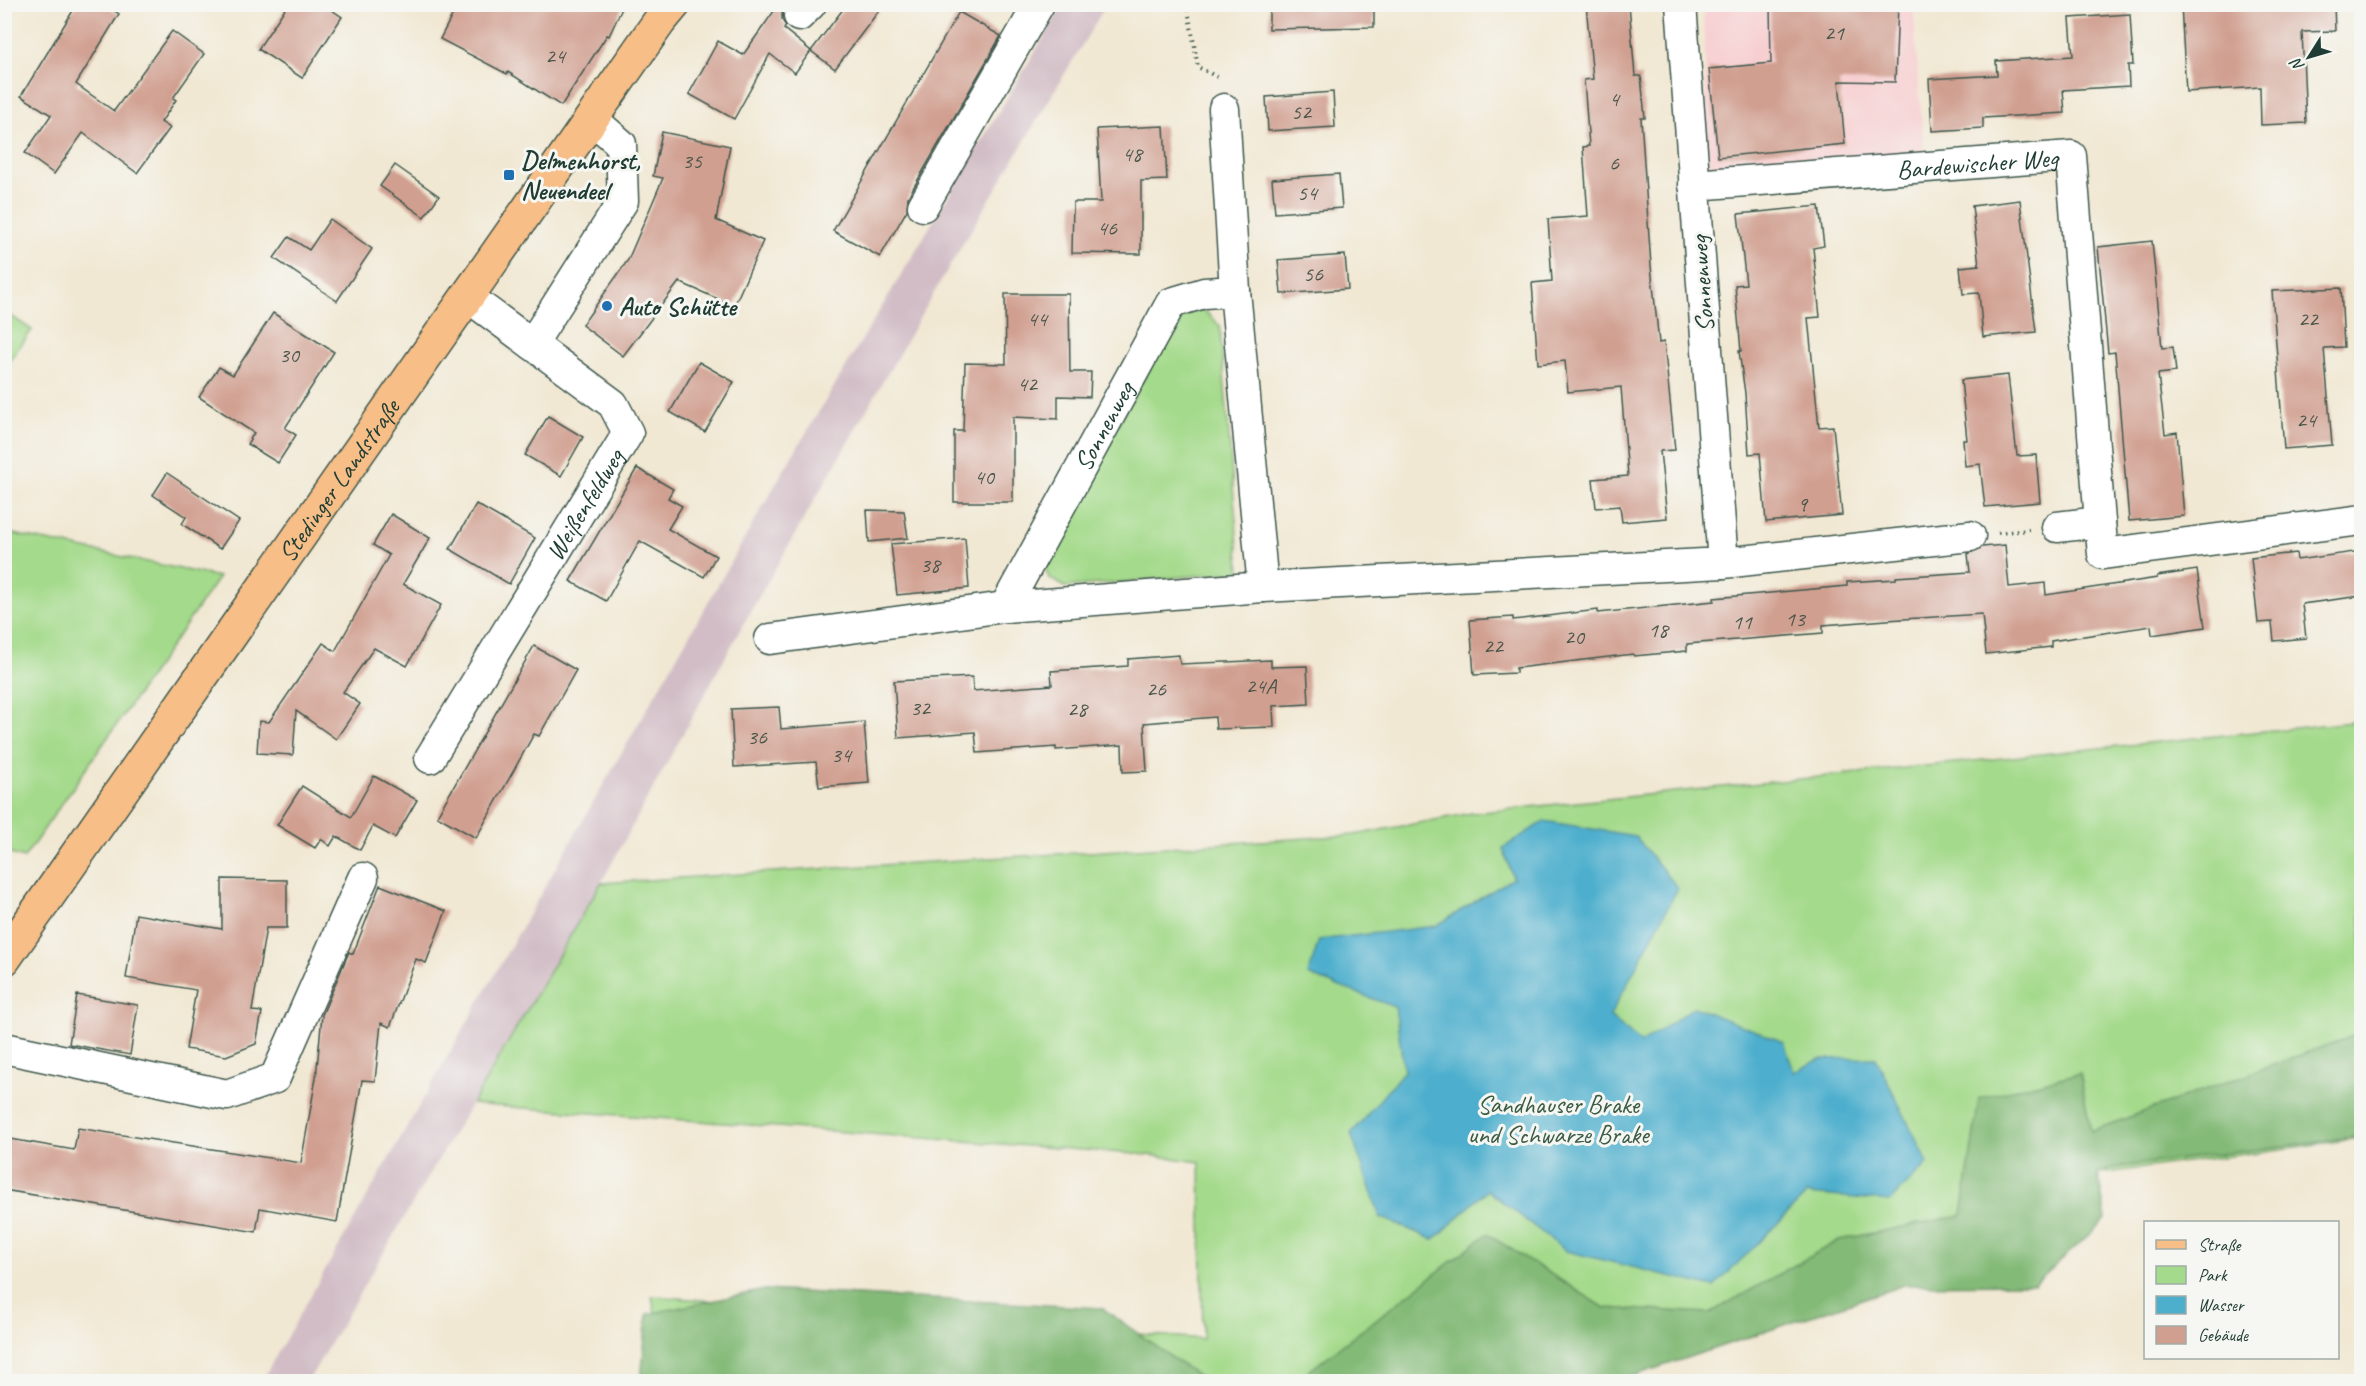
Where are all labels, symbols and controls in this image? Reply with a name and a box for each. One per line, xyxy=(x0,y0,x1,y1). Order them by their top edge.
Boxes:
house number: 21 xyxy=(1824,19,1845,47)
north arrow xyxy=(2279,27,2339,87)
house number: 24 xyxy=(545,42,567,70)
text: N xyxy=(2285,53,2309,75)
house number: 4 xyxy=(1609,85,1621,113)
house number: 52 xyxy=(1291,98,1313,126)
house number: 48 xyxy=(1122,140,1144,168)
street label: Bardewischer Weg xyxy=(1895,140,2061,186)
place label: Delmenhorst, Neuendeel xyxy=(521,144,641,207)
house number: 35 xyxy=(682,147,703,175)
house number: 6 xyxy=(1609,149,1620,177)
marker: Delmenhorst, Neuendeel xyxy=(502,168,516,182)
house number: 54 xyxy=(1297,179,1319,207)
house number: 46 xyxy=(1097,214,1118,242)
street label: Sonnenweg xyxy=(1682,233,1722,333)
house number: 56 xyxy=(1303,260,1324,288)
place label: Auto Schütte xyxy=(619,290,738,323)
marker: Auto Schütte xyxy=(600,299,614,313)
house number: 44 xyxy=(1027,305,1049,333)
house number: 22 xyxy=(2298,305,2320,333)
house number: 30 xyxy=(279,341,301,369)
house number: 42 xyxy=(1017,370,1039,398)
street label: Sonnenweg xyxy=(1066,374,1142,476)
street label: Stedinger Landstraße xyxy=(270,391,408,568)
house number: 24 xyxy=(2296,406,2318,434)
street label: Weißenfeldweg xyxy=(538,441,632,566)
house number: 40 xyxy=(974,463,996,491)
house number: 9 xyxy=(1797,490,1809,518)
house number: 38 xyxy=(920,551,942,579)
house number: 13 xyxy=(1785,605,1807,633)
house number: 11 xyxy=(1732,608,1753,636)
house number: 18 xyxy=(1648,616,1670,644)
house number: 20 xyxy=(1564,623,1586,651)
house number: 22 xyxy=(1483,632,1505,660)
house number: 24A xyxy=(1246,672,1277,700)
house number: 26 xyxy=(1146,675,1167,703)
house number: 32 xyxy=(910,694,932,722)
house number: 28 xyxy=(1067,695,1089,723)
house number: 36 xyxy=(747,723,768,751)
house number: 34 xyxy=(831,741,853,769)
park label: Sandhauser Brake und Schwarze Brake xyxy=(1468,1088,1651,1151)
legend xyxy=(2144,1221,2339,1359)
text: Straße xyxy=(2198,1234,2242,1256)
text: Park xyxy=(2198,1264,2228,1286)
text: Wasser xyxy=(2198,1294,2245,1316)
text: Gebäude xyxy=(2198,1324,2249,1346)

